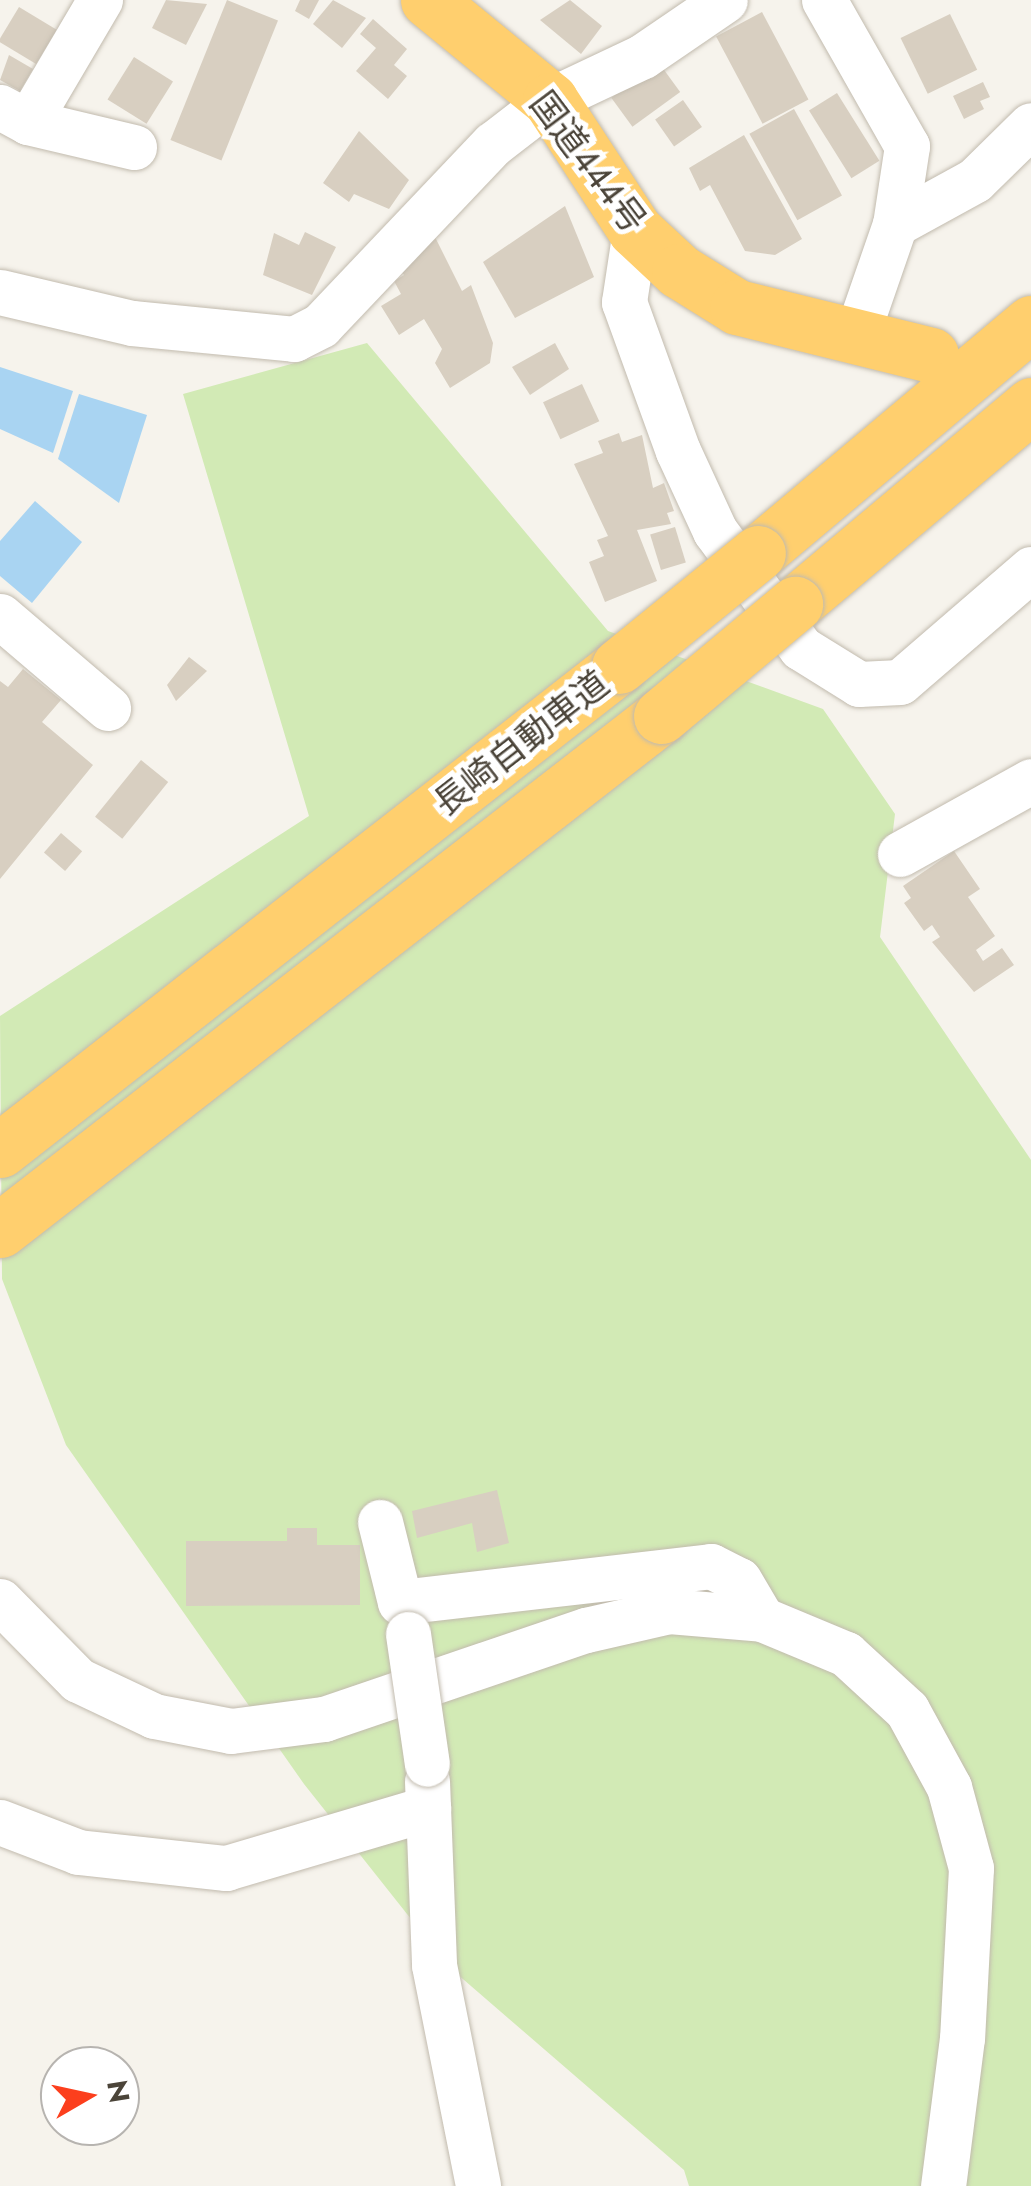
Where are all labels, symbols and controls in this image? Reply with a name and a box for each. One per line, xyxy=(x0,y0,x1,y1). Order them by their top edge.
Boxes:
street label: 国道444号 xyxy=(521,83,655,241)
street label: 長崎自動車道 xyxy=(425,662,617,824)
north arrow xyxy=(40,2046,140,2146)
text: N xyxy=(96,2077,140,2106)

